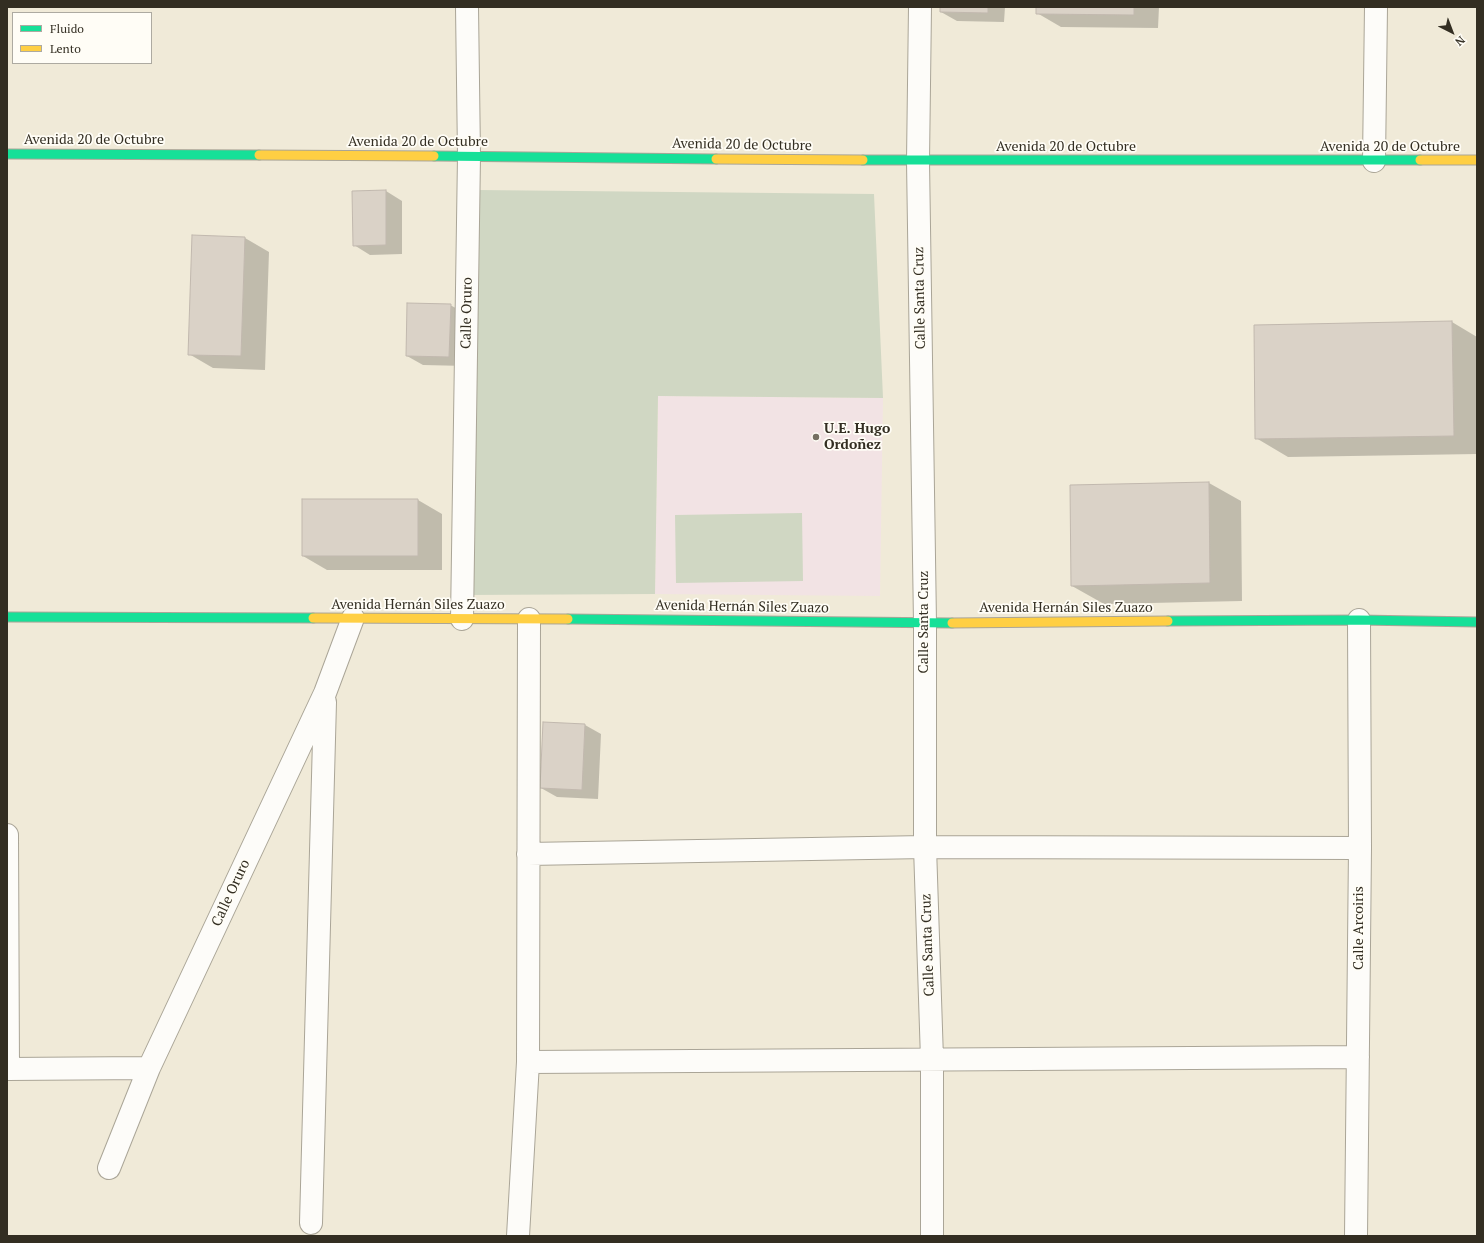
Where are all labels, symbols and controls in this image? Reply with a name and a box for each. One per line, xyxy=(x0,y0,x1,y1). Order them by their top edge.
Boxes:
legend xyxy=(12,12,152,64)
north arrow xyxy=(1432,12,1472,52)
text: Fluido xyxy=(50,21,84,36)
text: N xyxy=(1452,33,1468,49)
text: Lento xyxy=(50,41,81,56)
street label: Avenida 20 de Octubre xyxy=(24,132,164,148)
street label: Avenida 20 de Octubre xyxy=(348,134,488,150)
street label: Avenida 20 de Octubre xyxy=(672,135,812,155)
street label: Avenida 20 de Octubre xyxy=(996,139,1136,155)
street label: Avenida 20 de Octubre xyxy=(1320,139,1460,155)
street label: Calle Santa Cruz xyxy=(911,246,929,350)
street label: Calle Oruro xyxy=(458,277,476,349)
place label: U.E. Hugo Ordoñez xyxy=(824,421,890,454)
marker: U.E. Hugo Ordoñez xyxy=(811,432,821,442)
street label: Calle Santa Cruz xyxy=(916,571,932,673)
street label: Avenida Hernán Siles Zuazo xyxy=(331,597,505,613)
street label: Avenida Hernán Siles Zuazo xyxy=(655,597,829,617)
street label: Avenida Hernán Siles Zuazo xyxy=(979,600,1153,616)
street label: Calle Oruro xyxy=(208,857,254,929)
street label: Calle Arcoiris xyxy=(1351,886,1367,970)
street label: Calle Santa Cruz xyxy=(918,893,938,997)

